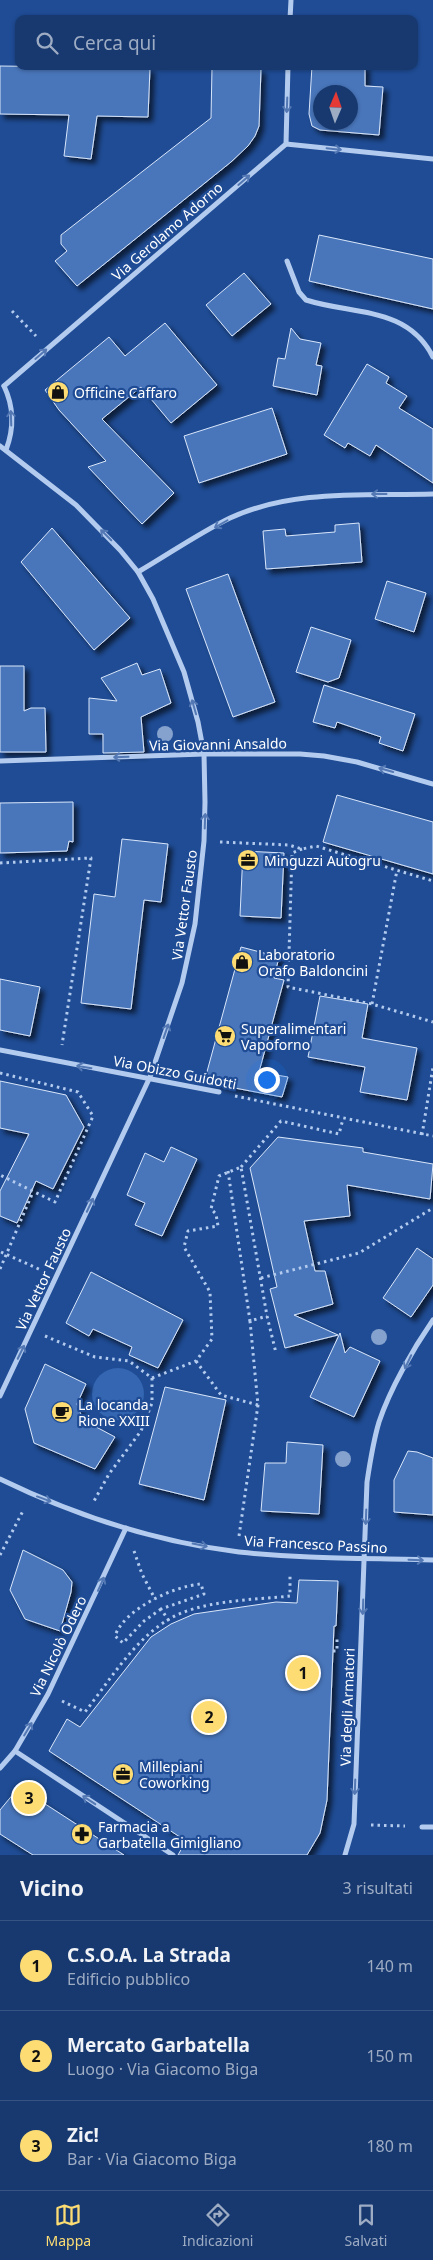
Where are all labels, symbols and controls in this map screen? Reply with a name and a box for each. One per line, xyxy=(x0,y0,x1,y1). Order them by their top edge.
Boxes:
search box xyxy=(15,15,418,70)
icon: search xyxy=(33,29,61,57)
text: Cerca qui xyxy=(73,30,156,56)
north arrow xyxy=(313,85,358,130)
one-way arrow xyxy=(282,96,292,113)
one-way arrow xyxy=(326,144,342,154)
one-way arrow xyxy=(237,174,250,186)
street label: Via Gerolamo Adorno xyxy=(107,178,227,284)
one-way arrow xyxy=(34,348,47,360)
shop icon: Officine Caffaro xyxy=(46,380,70,404)
place label: Officine Caffaro xyxy=(74,383,177,402)
one-way arrow xyxy=(7,410,16,426)
one-way arrow xyxy=(372,489,388,499)
one-way arrow xyxy=(215,519,229,529)
one-way arrow xyxy=(100,529,112,542)
one-way arrow xyxy=(188,699,198,715)
street label: Via Giovanni Ansaldo xyxy=(149,733,287,755)
one-way arrow xyxy=(113,752,129,762)
one-way arrow xyxy=(379,765,395,775)
one-way arrow xyxy=(200,813,210,830)
street label: Via Vettor Fausto xyxy=(167,848,201,962)
office icon: Minguzzi Autogru xyxy=(236,848,260,872)
place label: Minguzzi Autogru xyxy=(264,851,381,870)
place label: Laboratorio Orafo Baldoncini xyxy=(258,945,368,980)
shop icon: Laboratorio Orafo Baldoncini xyxy=(230,950,254,974)
place label: Superalimentari Vapoforno xyxy=(241,1019,346,1054)
one-way arrow xyxy=(162,1024,171,1040)
supermarket icon: Superalimentari Vapoforno xyxy=(213,1024,237,1048)
street label: Via Obizzo Guidotti xyxy=(112,1051,238,1093)
one-way arrow xyxy=(77,1061,93,1071)
your location xyxy=(254,1067,280,1093)
one-way arrow xyxy=(86,1198,96,1213)
street label: Via Vettor Fausto xyxy=(11,1224,75,1334)
one-way arrow xyxy=(17,1345,27,1360)
one-way arrow xyxy=(402,1354,412,1369)
place label: La locanda Rione XXIII xyxy=(78,1395,150,1430)
cafe icon: La locanda Rione XXIII xyxy=(50,1400,74,1424)
one-way arrow xyxy=(36,1495,52,1504)
one-way arrow xyxy=(361,1508,371,1524)
street label: Via Francesco Passino xyxy=(244,1531,388,1557)
one-way arrow xyxy=(192,1541,208,1550)
one-way arrow xyxy=(408,1555,424,1564)
one-way arrow xyxy=(97,1577,107,1592)
street label: Via Nicolò Odero xyxy=(25,1592,91,1700)
one-way arrow xyxy=(358,1599,367,1615)
street label: Via degli Armatori xyxy=(335,1648,359,1766)
pin: 1 xyxy=(287,1654,319,1692)
pin: 2 xyxy=(193,1698,225,1736)
one-way arrow xyxy=(24,1722,34,1736)
place label: Millepiani Coworking xyxy=(139,1757,210,1792)
office icon: Millepiani Coworking xyxy=(111,1762,135,1786)
pin: 3 xyxy=(13,1779,45,1817)
one-way arrow xyxy=(351,1779,360,1795)
one-way arrow xyxy=(82,1794,96,1804)
place label: Farmacia a Garbatella Gimigliano xyxy=(98,1817,241,1852)
pharmacy icon: Farmacia a Garbatella Gimigliano xyxy=(70,1822,94,1846)
text: Vicino xyxy=(20,1874,84,1902)
text: 3 risultati xyxy=(343,1877,413,1899)
text: C.S.O.A. La Strada xyxy=(67,1942,231,1968)
text: 1 xyxy=(31,1955,41,1977)
text: 140 m xyxy=(366,1955,413,1977)
text: Edificio pubblico xyxy=(67,1968,190,1990)
text: Mercato Garbatella xyxy=(67,2032,250,2058)
text: 2 xyxy=(31,2045,41,2067)
text: 150 m xyxy=(366,2045,413,2067)
text: Luogo · Via Giacomo Biga xyxy=(67,2058,258,2080)
text: Zic! xyxy=(67,2122,99,2148)
text: 3 xyxy=(31,2135,41,2157)
text: 180 m xyxy=(366,2135,413,2157)
text: Bar · Via Giacomo Biga xyxy=(67,2148,237,2170)
tab: Mappa xyxy=(46,2201,91,2250)
tab: Indicazioni xyxy=(182,2201,253,2250)
tab: Salvati xyxy=(345,2201,387,2250)

